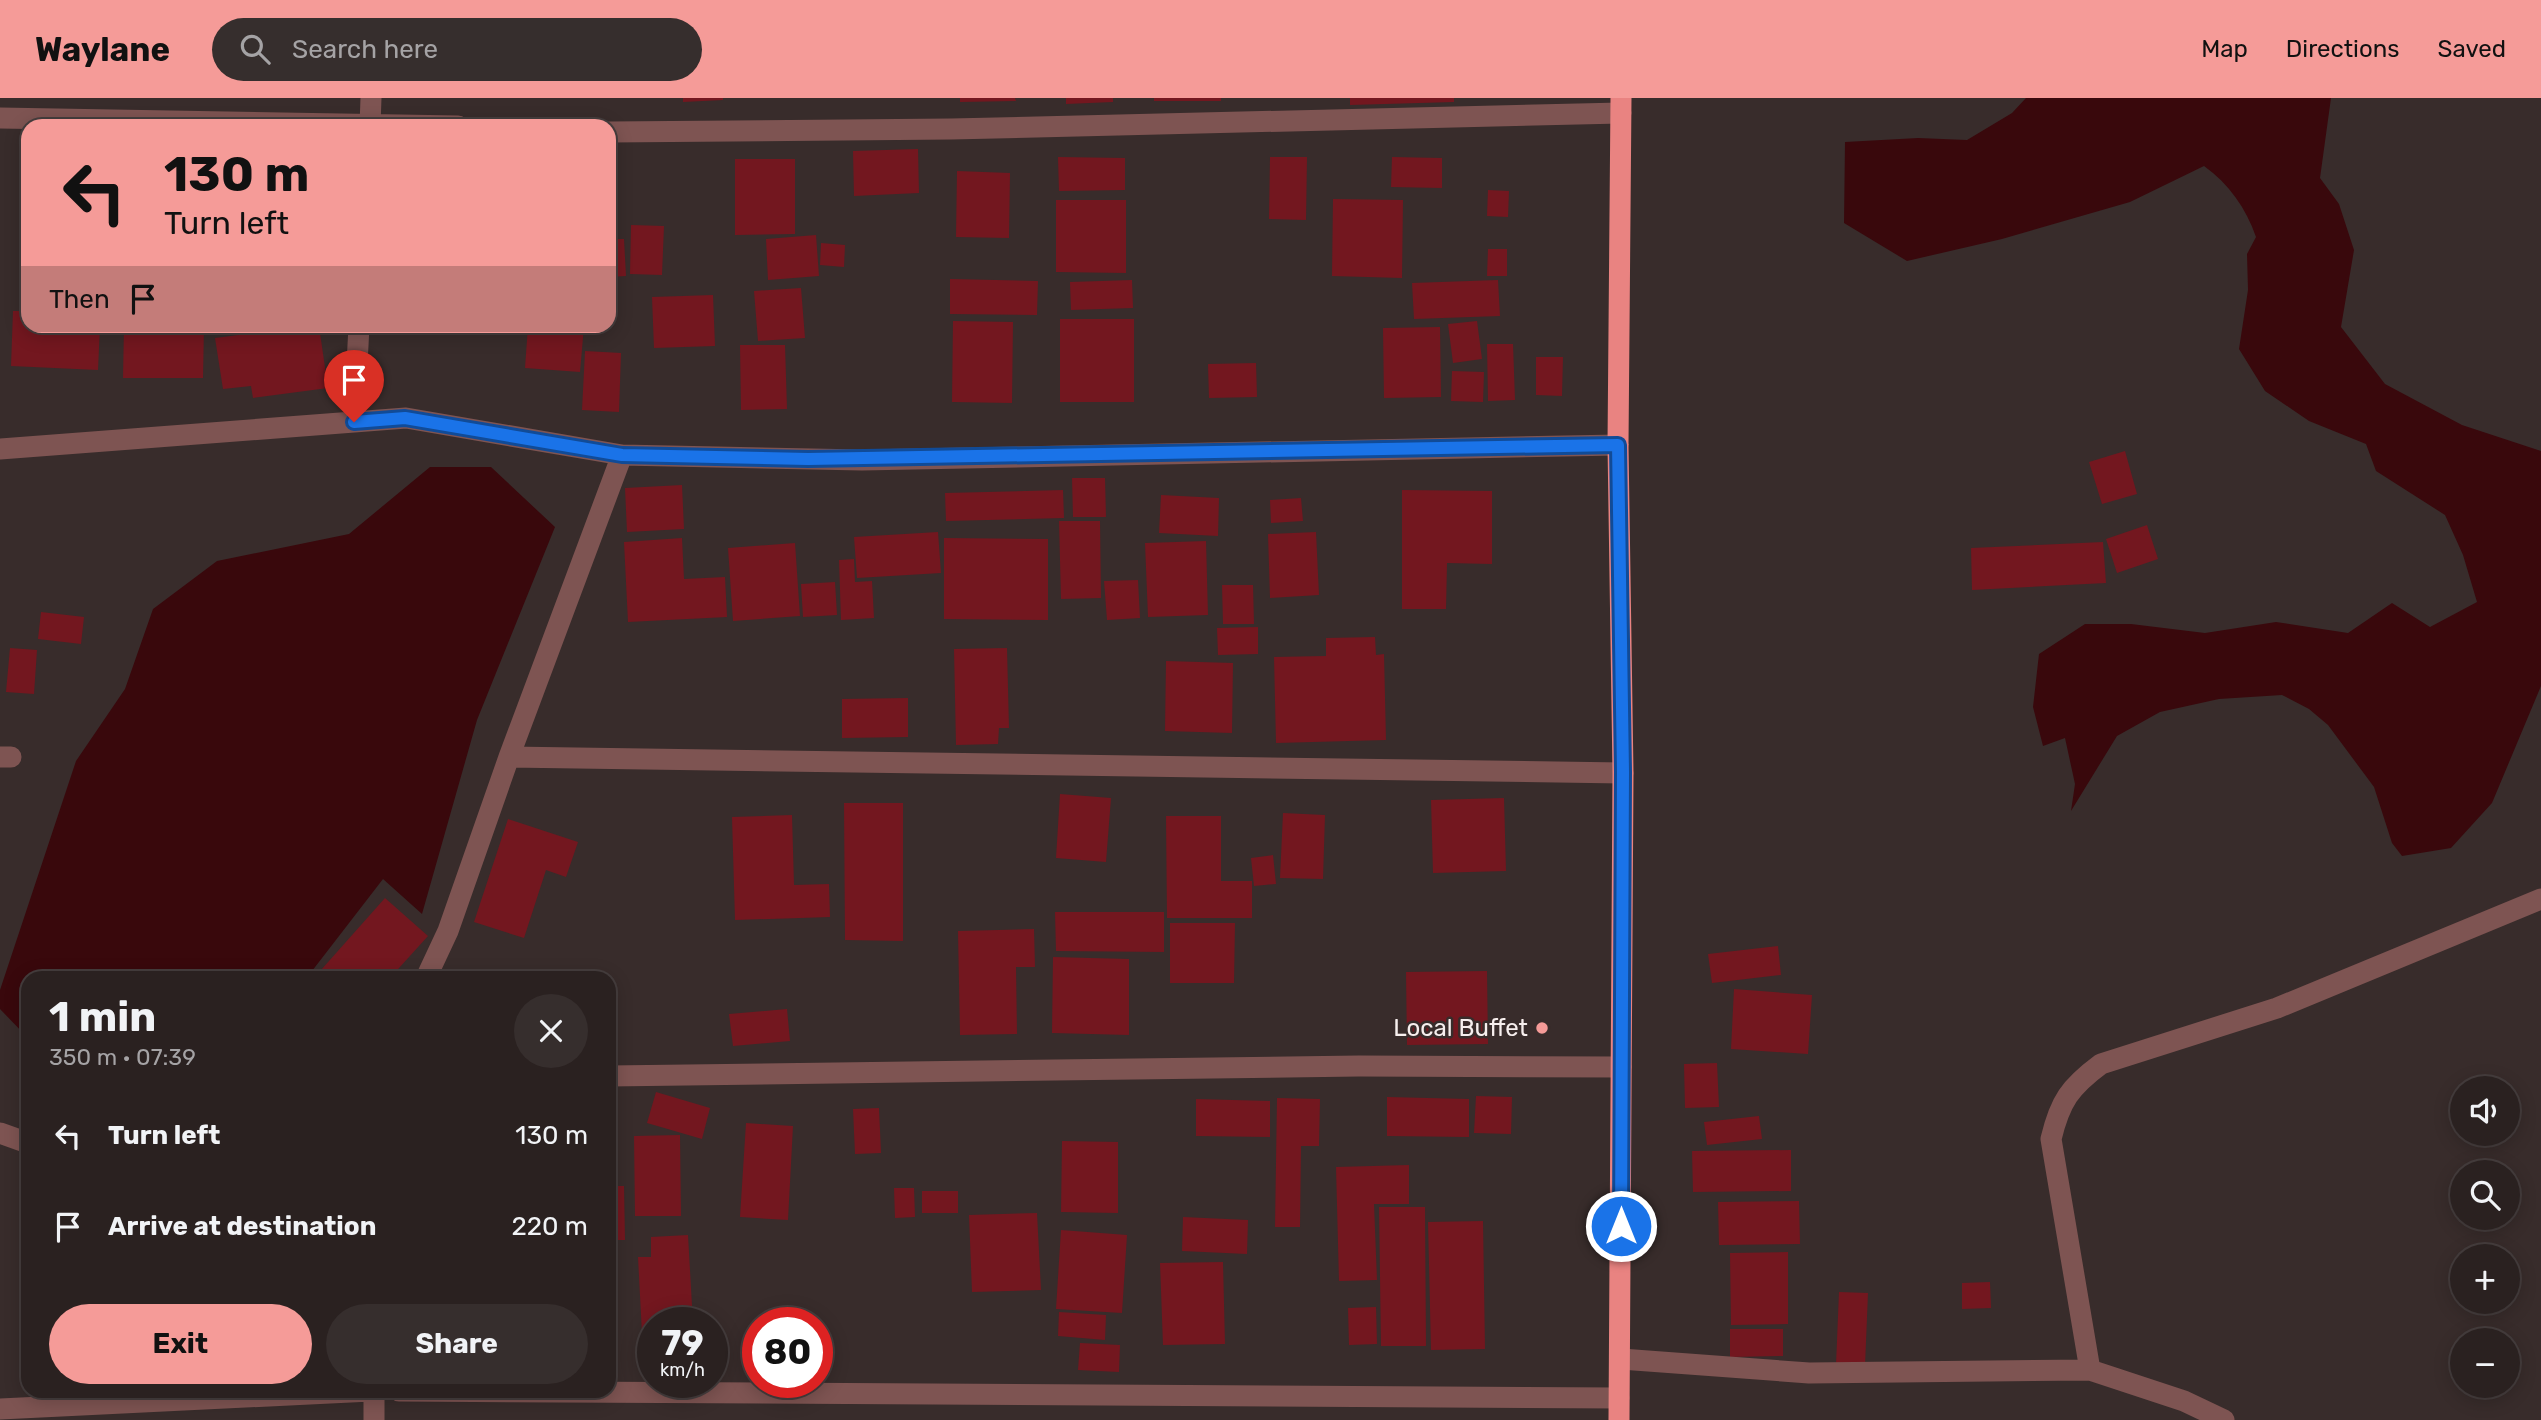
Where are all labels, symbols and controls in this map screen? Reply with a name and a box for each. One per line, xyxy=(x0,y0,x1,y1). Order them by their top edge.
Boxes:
search box xyxy=(212,18,702,81)
text: Waylane xyxy=(35,30,170,69)
icon: search xyxy=(236,30,274,68)
text: Search here xyxy=(292,34,438,65)
text: Map xyxy=(2201,35,2248,63)
text: Directions xyxy=(2286,35,2399,63)
text: Saved xyxy=(2437,35,2506,63)
text: 130 m xyxy=(164,145,309,203)
icon: left xyxy=(49,147,140,238)
text: Turn left xyxy=(164,204,289,242)
icon: arrive xyxy=(124,280,162,318)
text: Then xyxy=(49,284,110,315)
pin xyxy=(324,350,384,422)
icon: arrive xyxy=(335,361,373,399)
text: 1 min xyxy=(49,992,156,1042)
button: close xyxy=(514,994,588,1068)
place label: Local Buffet xyxy=(1393,1014,1528,1042)
marker: Local Buffet xyxy=(1534,1020,1550,1036)
text: 350 m · 07:39 xyxy=(49,1043,196,1071)
map controls xyxy=(2450,1076,2520,1398)
button: sound xyxy=(2450,1076,2520,1146)
icon: left xyxy=(49,1117,87,1155)
text: Turn left xyxy=(108,1120,220,1151)
text: 130 m xyxy=(515,1120,588,1151)
button: search xyxy=(2450,1160,2520,1230)
position arrow xyxy=(1584,1189,1658,1263)
icon: arrive xyxy=(49,1208,87,1246)
text: Arrive at destination xyxy=(108,1211,376,1242)
text: 220 m xyxy=(511,1211,588,1242)
button: + xyxy=(2450,1244,2520,1314)
button: Exit xyxy=(49,1304,312,1384)
button: Share xyxy=(326,1304,588,1384)
speed limit sign: 80 xyxy=(742,1307,833,1398)
text: 79 xyxy=(661,1322,704,1364)
button: − xyxy=(2450,1328,2520,1398)
text: km/h xyxy=(660,1359,705,1381)

